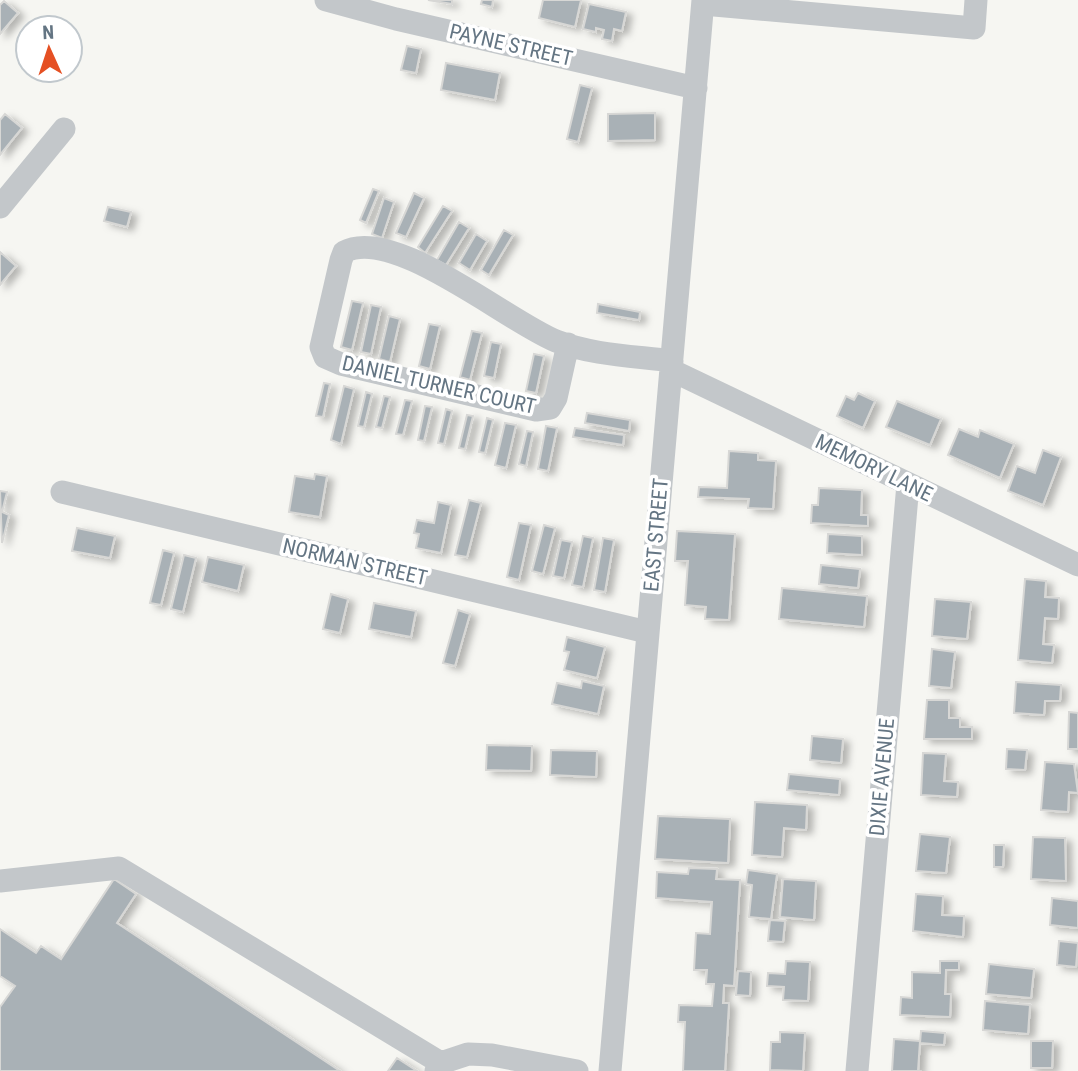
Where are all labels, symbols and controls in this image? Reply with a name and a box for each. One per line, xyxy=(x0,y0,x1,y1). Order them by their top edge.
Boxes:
north arrow xyxy=(14,14,84,84)
street label: PAYNE STREET xyxy=(447,19,575,71)
text: N xyxy=(42,21,55,44)
street label: DANIEL TURNER COURT xyxy=(340,351,538,419)
street label: MEMORY LANE xyxy=(812,429,936,507)
street label: EAST STREET xyxy=(639,477,673,593)
street label: NORMAN STREET xyxy=(280,534,430,590)
street label: DIXIE AVENUE xyxy=(865,717,899,837)

